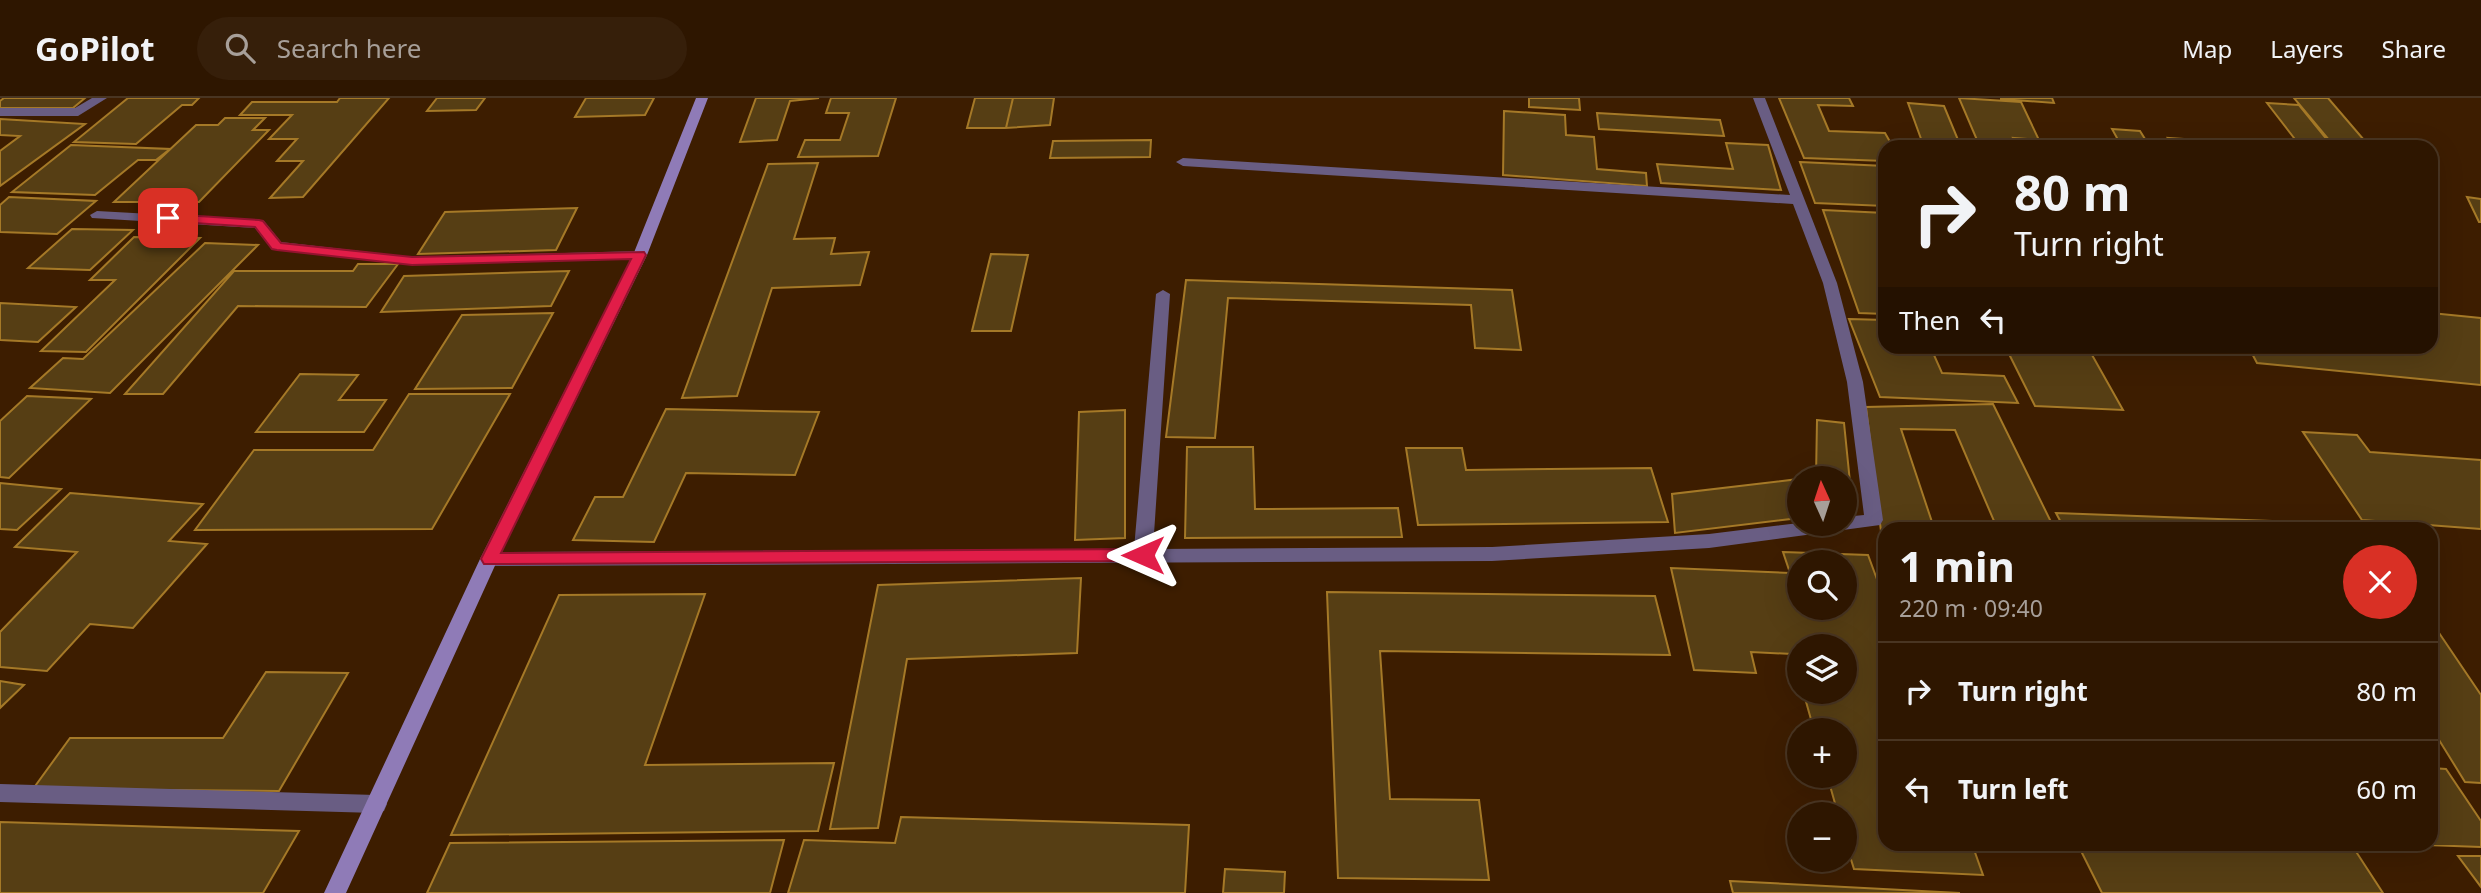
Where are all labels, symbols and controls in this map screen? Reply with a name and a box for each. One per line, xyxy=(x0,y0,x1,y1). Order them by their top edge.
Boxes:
search box xyxy=(197,17,687,80)
text: GoPilot xyxy=(35,26,155,71)
icon: search xyxy=(221,29,259,67)
text: Search here xyxy=(277,30,421,66)
text: Map xyxy=(2182,32,2232,65)
text: Layers xyxy=(2270,32,2344,65)
text: Share xyxy=(2382,32,2446,65)
text: 80 m xyxy=(2014,159,2131,225)
icon: right xyxy=(1899,168,1990,259)
pin xyxy=(138,188,198,248)
icon: arrive xyxy=(149,199,187,237)
text: Turn right xyxy=(2014,222,2164,265)
icon: left xyxy=(1974,301,2012,339)
text: Then xyxy=(1899,302,1960,338)
north arrow xyxy=(1787,466,1857,536)
map controls xyxy=(1787,466,1857,872)
position arrow xyxy=(1106,518,1180,592)
text: 1 min xyxy=(1899,537,2015,594)
button: close xyxy=(2343,545,2417,619)
button: search xyxy=(1787,550,1857,620)
text: 220 m · 09:40 xyxy=(1899,592,2043,624)
button: layers xyxy=(1787,634,1857,704)
icon: right xyxy=(1899,672,1937,710)
text: Turn right xyxy=(1958,673,2088,709)
text: 80 m xyxy=(2356,673,2417,709)
button: + xyxy=(1787,718,1857,788)
icon: left xyxy=(1899,770,1937,808)
text: Turn left xyxy=(1958,771,2069,807)
text: 60 m xyxy=(2356,771,2417,807)
button: − xyxy=(1787,802,1857,872)

